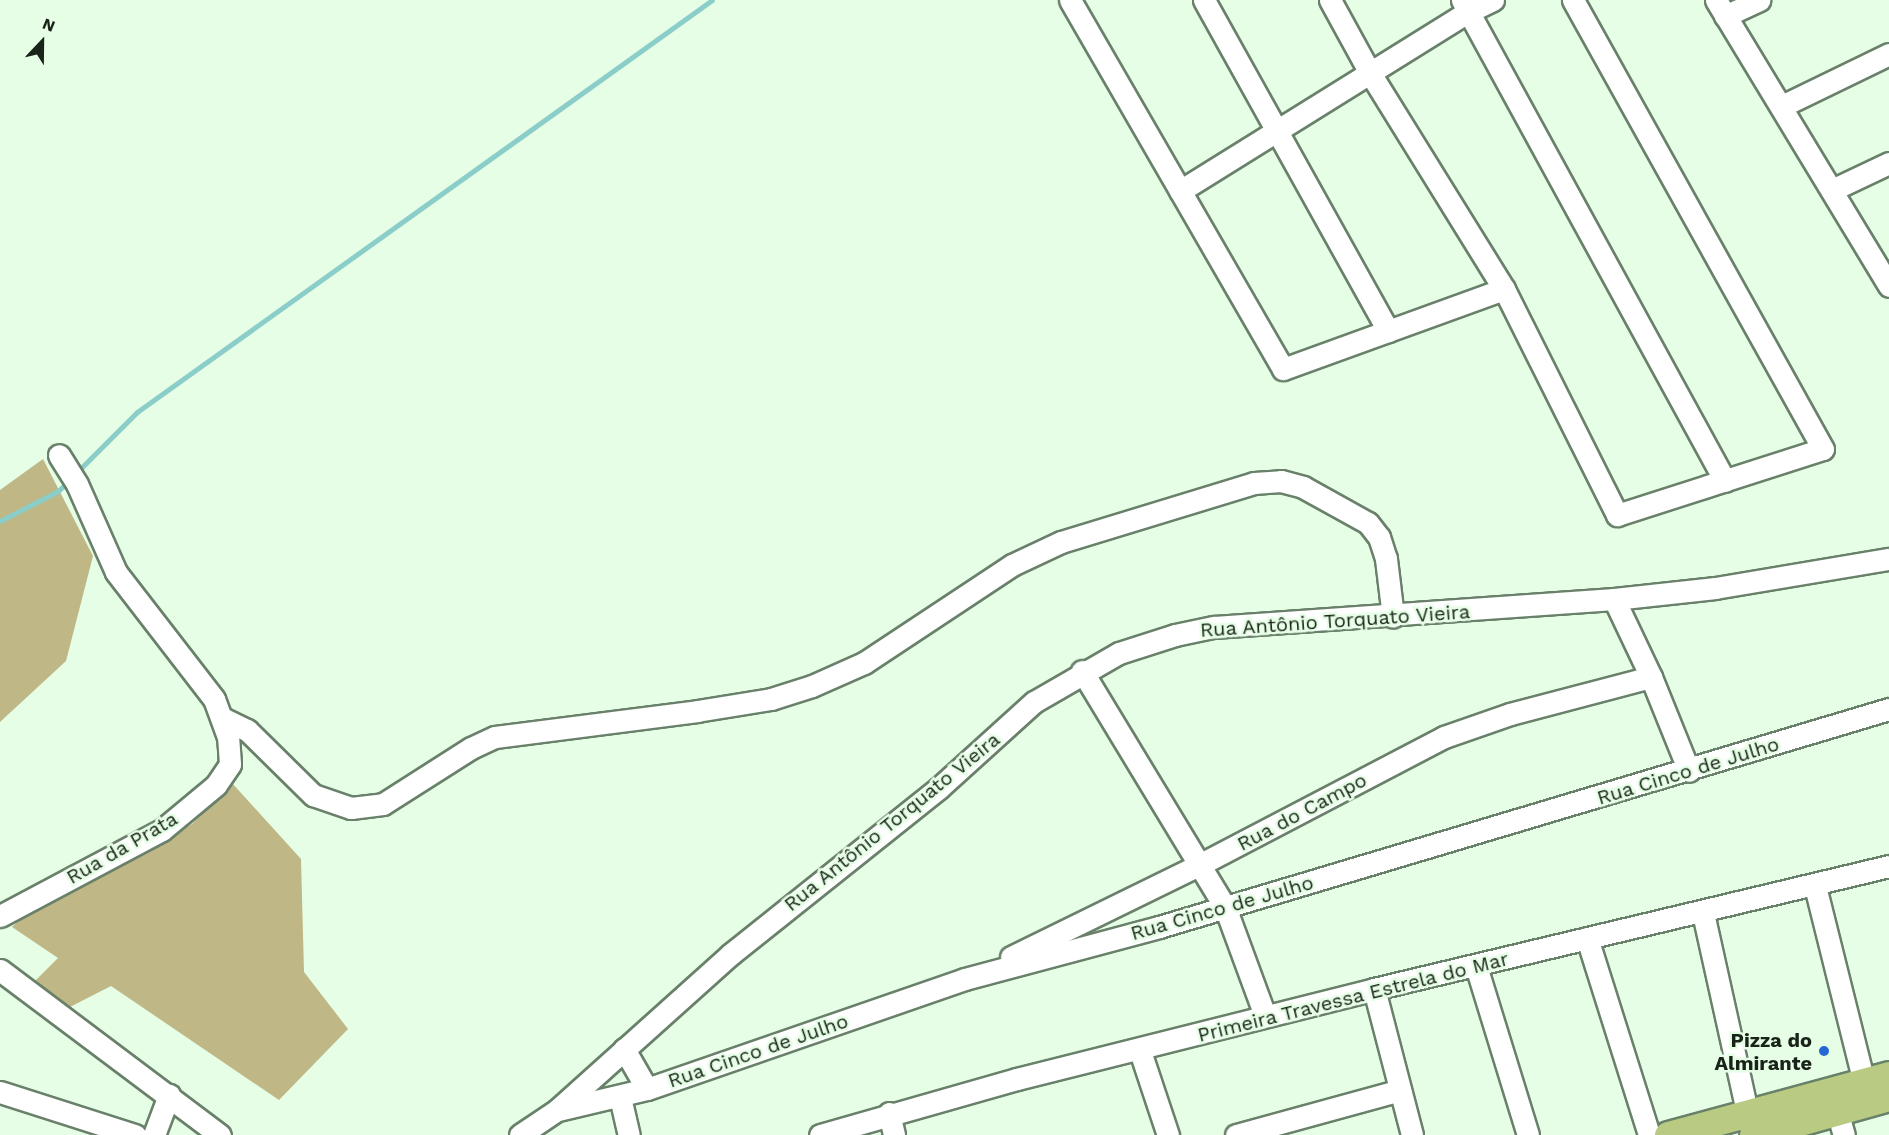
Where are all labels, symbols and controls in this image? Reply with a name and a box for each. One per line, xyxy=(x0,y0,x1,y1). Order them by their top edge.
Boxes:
north arrow xyxy=(12,12,72,72)
text: N xyxy=(40,14,58,36)
street label: Rua Antônio Torquato Vieira xyxy=(1198,600,1472,642)
street label: Rua Antônio Torquato Vieira xyxy=(778,727,1006,917)
street label: Rua Cinco de Julho xyxy=(1594,732,1782,810)
street label: Rua do Campo xyxy=(1233,768,1371,856)
street label: Rua da Prata xyxy=(62,806,182,890)
street label: Rua Cinco de Julho xyxy=(1127,870,1317,946)
street label: Primeira Travessa Estrela do Mar xyxy=(1194,946,1512,1048)
street label: Rua Cinco de Julho xyxy=(664,1009,852,1093)
place label: Pizza do Almirante xyxy=(1715,1028,1812,1075)
marker: Pizza do Almirante xyxy=(1817,1044,1831,1058)

